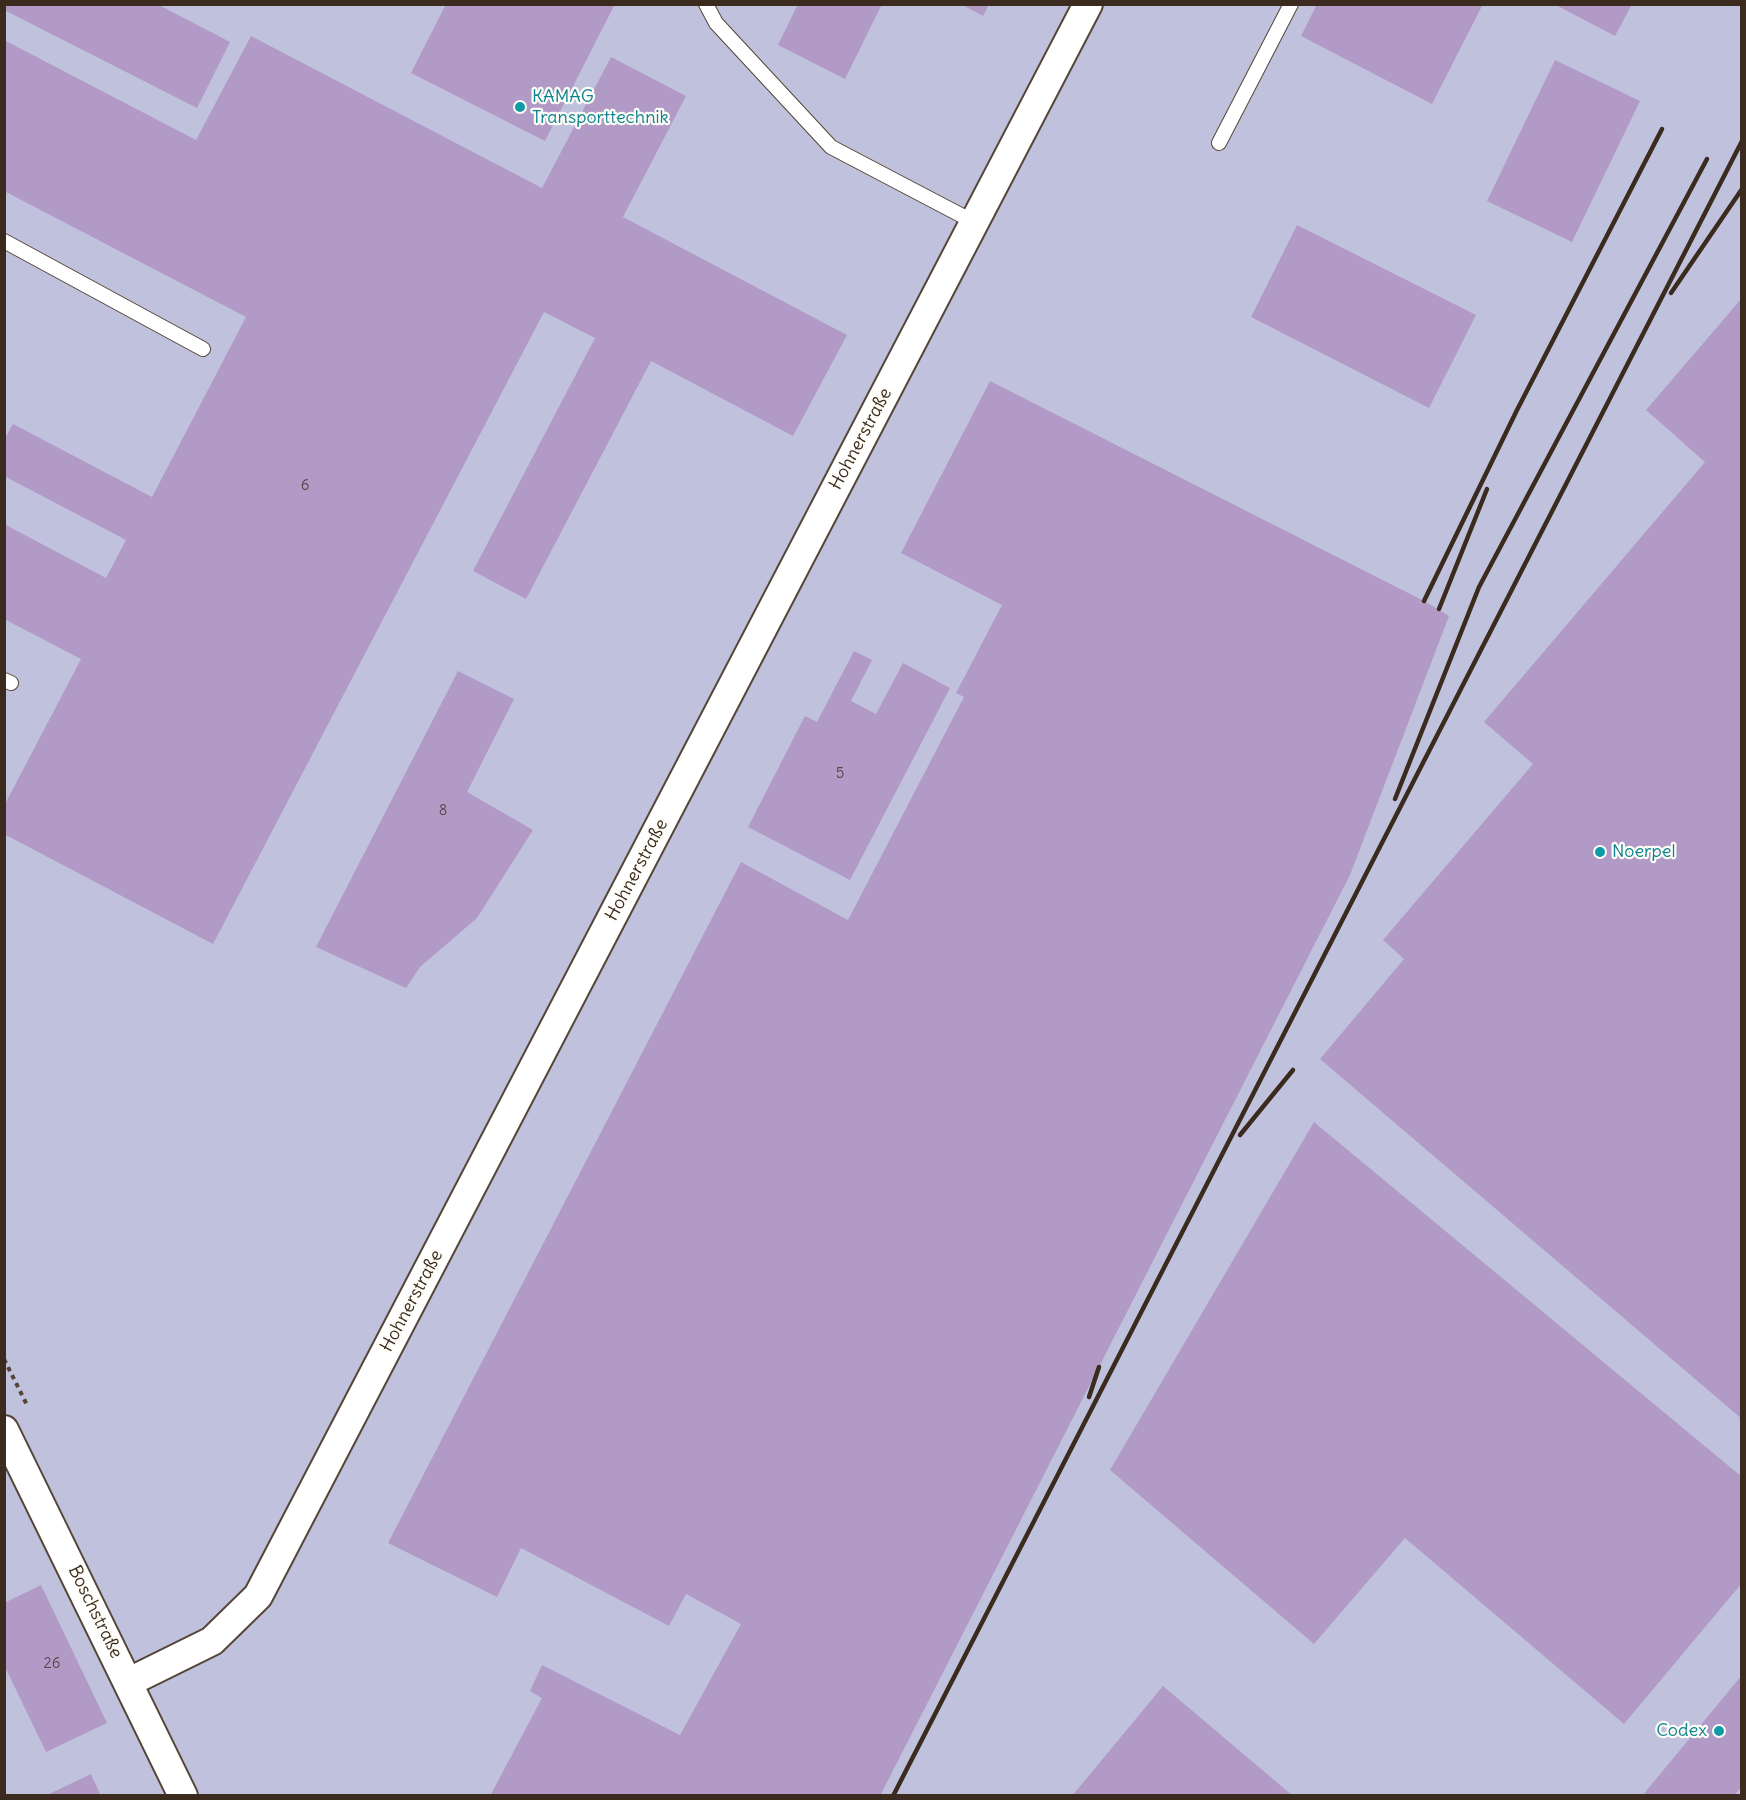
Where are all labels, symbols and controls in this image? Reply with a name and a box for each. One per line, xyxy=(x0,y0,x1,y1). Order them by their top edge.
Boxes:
place label: KAMAG Transporttechnik xyxy=(532,86,669,128)
marker: KAMAG Transporttechnik xyxy=(513,100,527,114)
street label: Hohnerstraße xyxy=(825,384,897,494)
house number: 6 xyxy=(301,477,309,495)
house number: 5 xyxy=(836,765,844,783)
house number: 8 xyxy=(439,802,447,820)
street label: Hohnerstraße xyxy=(601,815,673,925)
place label: Noerpel xyxy=(1612,841,1675,863)
marker: Noerpel xyxy=(1593,845,1607,859)
street label: Hohnerstraße xyxy=(376,1246,448,1356)
street label: Boschstraße xyxy=(63,1562,127,1662)
house number: 26 xyxy=(44,1655,60,1673)
place label: Codex xyxy=(1656,1720,1707,1742)
marker: Codex xyxy=(1712,1724,1726,1738)

